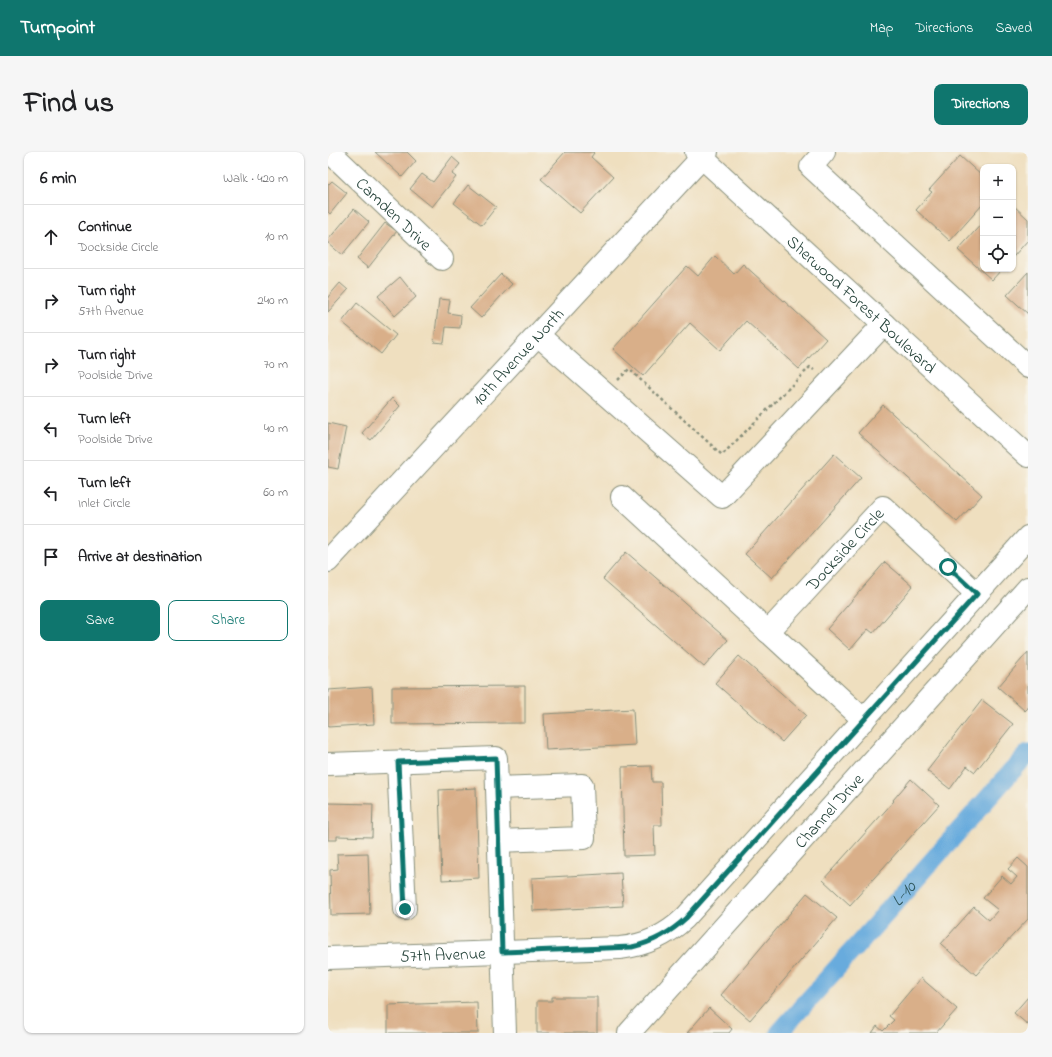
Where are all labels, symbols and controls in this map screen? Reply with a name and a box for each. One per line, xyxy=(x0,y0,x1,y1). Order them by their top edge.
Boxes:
text: Turnpoint xyxy=(20,15,95,42)
text: Map xyxy=(870,18,893,39)
text: Directions xyxy=(915,18,973,39)
text: Saved xyxy=(995,18,1032,39)
text: Find us xyxy=(24,84,114,125)
button: Directions xyxy=(934,84,1028,125)
map controls xyxy=(980,164,1016,272)
button: + xyxy=(980,164,1016,200)
text: 6 min xyxy=(40,166,76,191)
text: Walk · 420 m xyxy=(223,169,288,188)
street label: Camden Drive xyxy=(350,172,437,257)
button: − xyxy=(980,200,1016,236)
text: Continue xyxy=(78,216,132,238)
icon: ahead xyxy=(40,226,62,248)
text: 10 m xyxy=(265,227,288,246)
street label: Sherwood Forest Boulevard xyxy=(780,230,942,381)
button: locate xyxy=(980,236,1016,272)
text: Dockside Circle xyxy=(78,238,158,257)
text: Turn right xyxy=(78,280,136,302)
icon: right xyxy=(40,290,62,312)
text: 240 m xyxy=(257,291,288,310)
text: 57th Avenue xyxy=(78,302,143,321)
street label: 10th Avenue North xyxy=(467,303,571,412)
text: Turn right xyxy=(78,344,136,366)
icon: right xyxy=(40,354,62,376)
text: 70 m xyxy=(264,355,288,374)
text: Poolside Drive xyxy=(78,366,153,385)
text: Turn left xyxy=(78,408,131,430)
icon: left xyxy=(40,418,62,440)
text: 40 m xyxy=(264,419,288,438)
text: Poolside Drive xyxy=(78,430,153,449)
text: Turn left xyxy=(78,472,131,494)
icon: left xyxy=(40,482,62,504)
text: 60 m xyxy=(263,483,288,502)
text: Inlet Circle xyxy=(78,494,130,513)
street label: Dockside Circle xyxy=(800,502,891,598)
icon: arrive xyxy=(40,546,62,568)
text: Arrive at destination xyxy=(78,546,202,568)
route start xyxy=(939,558,957,576)
button: Save xyxy=(40,600,160,641)
button: Share xyxy=(168,600,288,641)
street label: Channel Drive xyxy=(789,768,871,855)
water label: L-10 xyxy=(886,875,924,913)
route end xyxy=(396,900,414,918)
street label: 57th Avenue xyxy=(400,942,487,970)

